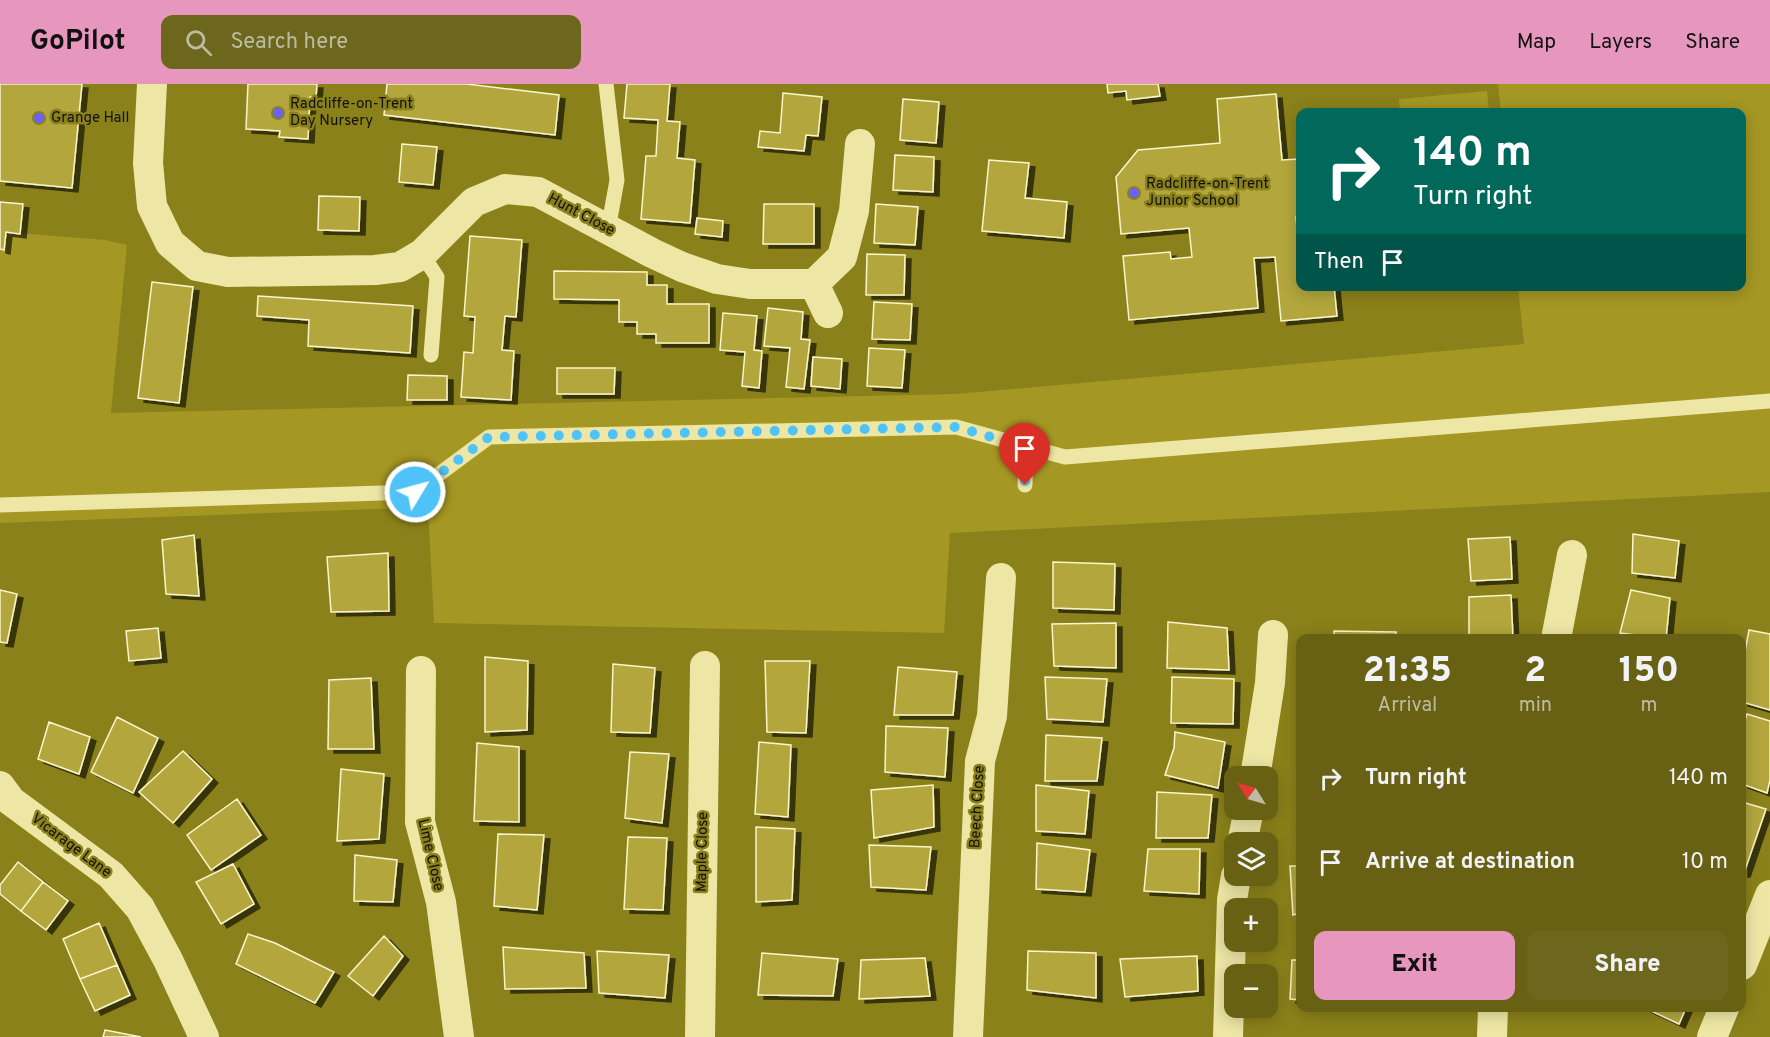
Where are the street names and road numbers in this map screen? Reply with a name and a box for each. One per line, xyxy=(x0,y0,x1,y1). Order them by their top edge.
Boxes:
street label: Hunt Close xyxy=(544,189,618,241)
street label: Beech Close xyxy=(966,765,990,849)
street label: Vicarage Lane xyxy=(27,810,115,882)
street label: Maple Close xyxy=(693,812,713,892)
street label: Lime Close xyxy=(412,817,448,893)

